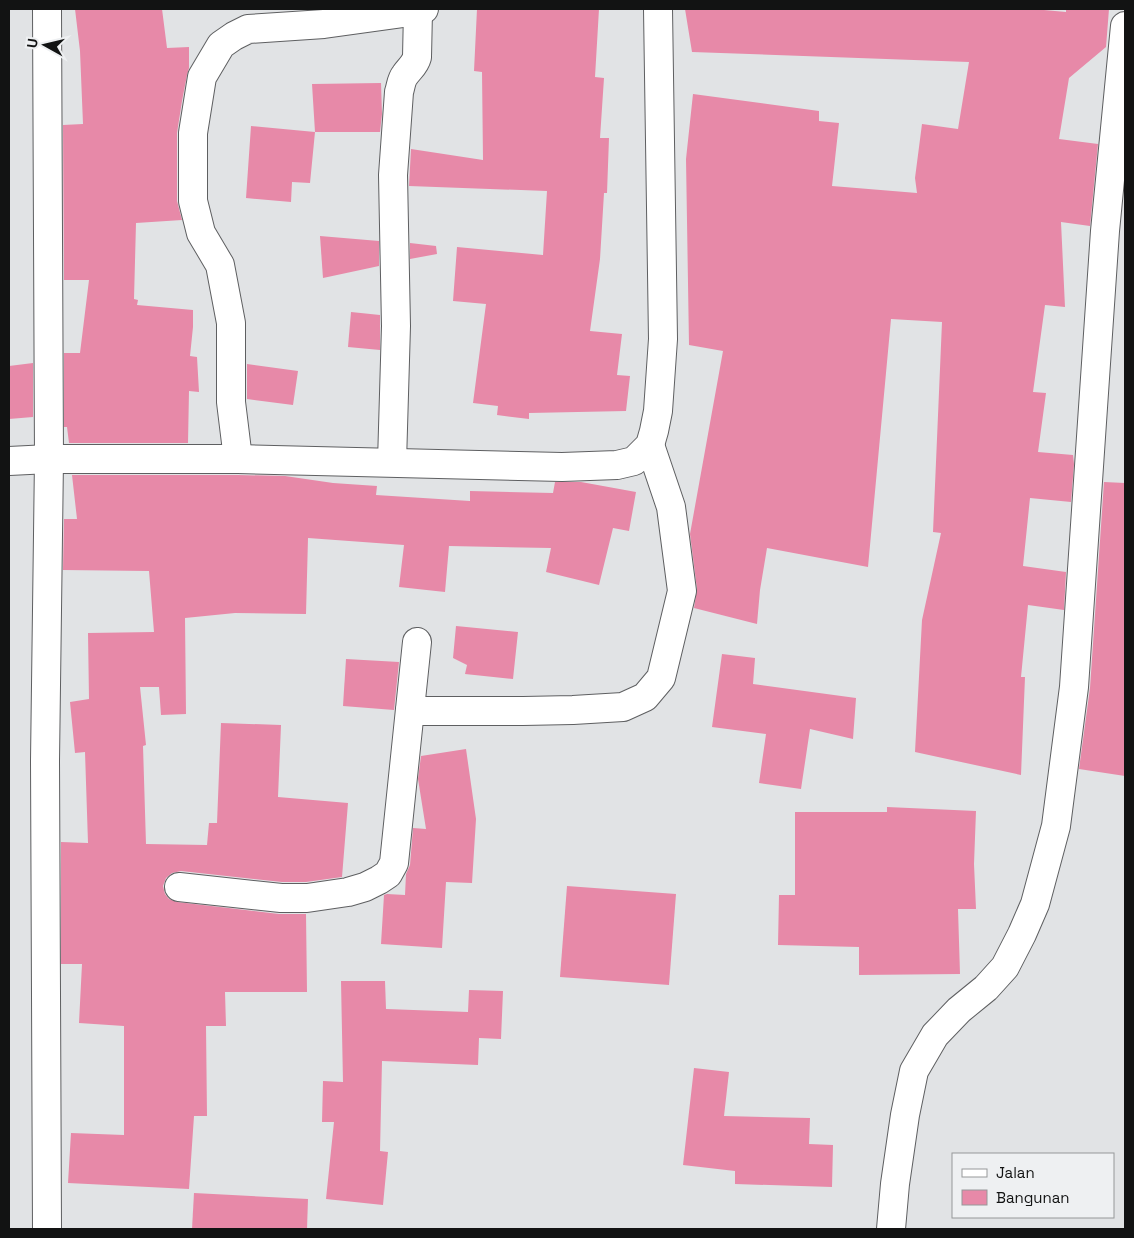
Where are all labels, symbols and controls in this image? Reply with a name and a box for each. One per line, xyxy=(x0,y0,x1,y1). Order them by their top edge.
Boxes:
north arrow xyxy=(20,20,70,70)
text: U xyxy=(23,37,42,49)
legend xyxy=(952,1153,1114,1218)
text: Jalan xyxy=(996,1163,1035,1182)
text: Bangunan xyxy=(996,1188,1070,1207)

